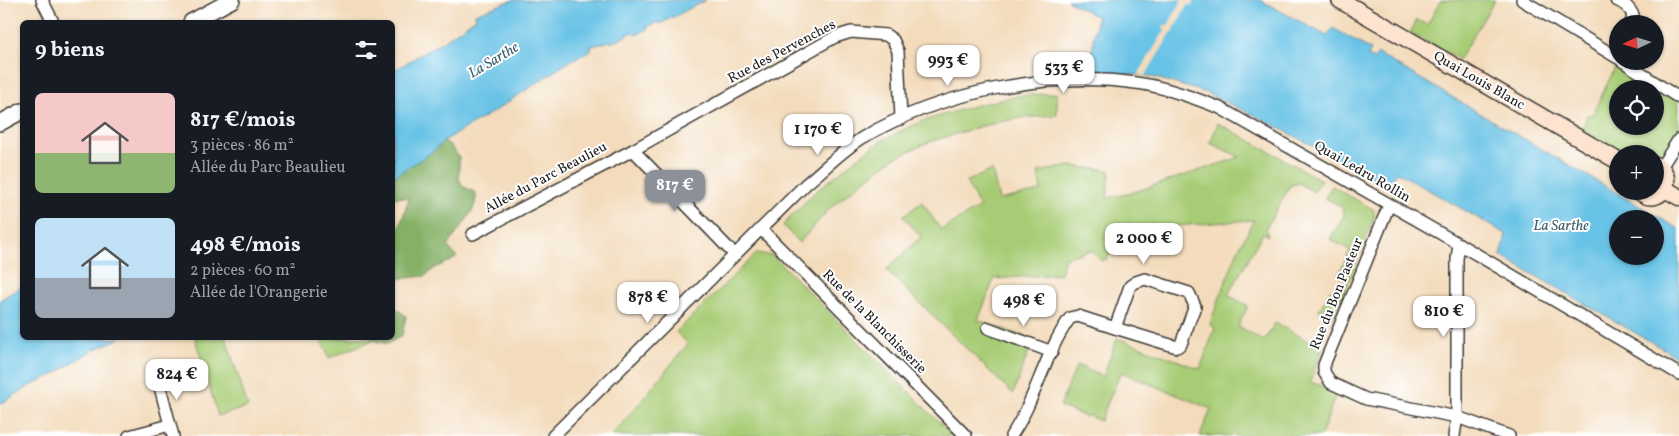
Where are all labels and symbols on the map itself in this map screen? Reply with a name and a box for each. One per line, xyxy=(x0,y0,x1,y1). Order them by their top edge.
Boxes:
north arrow xyxy=(1609,15,1664,70)
street label: Rue des Pervenches xyxy=(725,16,839,88)
water label: La Sarthe xyxy=(465,37,524,84)
pin: 993 € xyxy=(913,44,983,87)
street label: Quai Louis Blanc xyxy=(1430,47,1528,115)
pin: 533 € xyxy=(1029,52,1099,94)
pin: 1 170 € xyxy=(772,114,864,156)
street label: Quai Ledru Rollin xyxy=(1310,137,1414,207)
street label: Allée du Parc Beaulieu xyxy=(481,138,611,218)
pin: 817 € xyxy=(640,170,710,212)
water label: La Sarthe xyxy=(1533,216,1589,237)
pin: 2 000 € xyxy=(1098,222,1190,265)
street label: Rue du Bon Pasteur xyxy=(1306,235,1368,353)
street label: Rue de la Blanchisserie xyxy=(818,266,931,379)
pin: 878 € xyxy=(613,282,683,324)
pin: 498 € xyxy=(989,284,1059,327)
pin: 810 € xyxy=(1409,296,1479,338)
pin: 824 € xyxy=(142,358,212,401)

